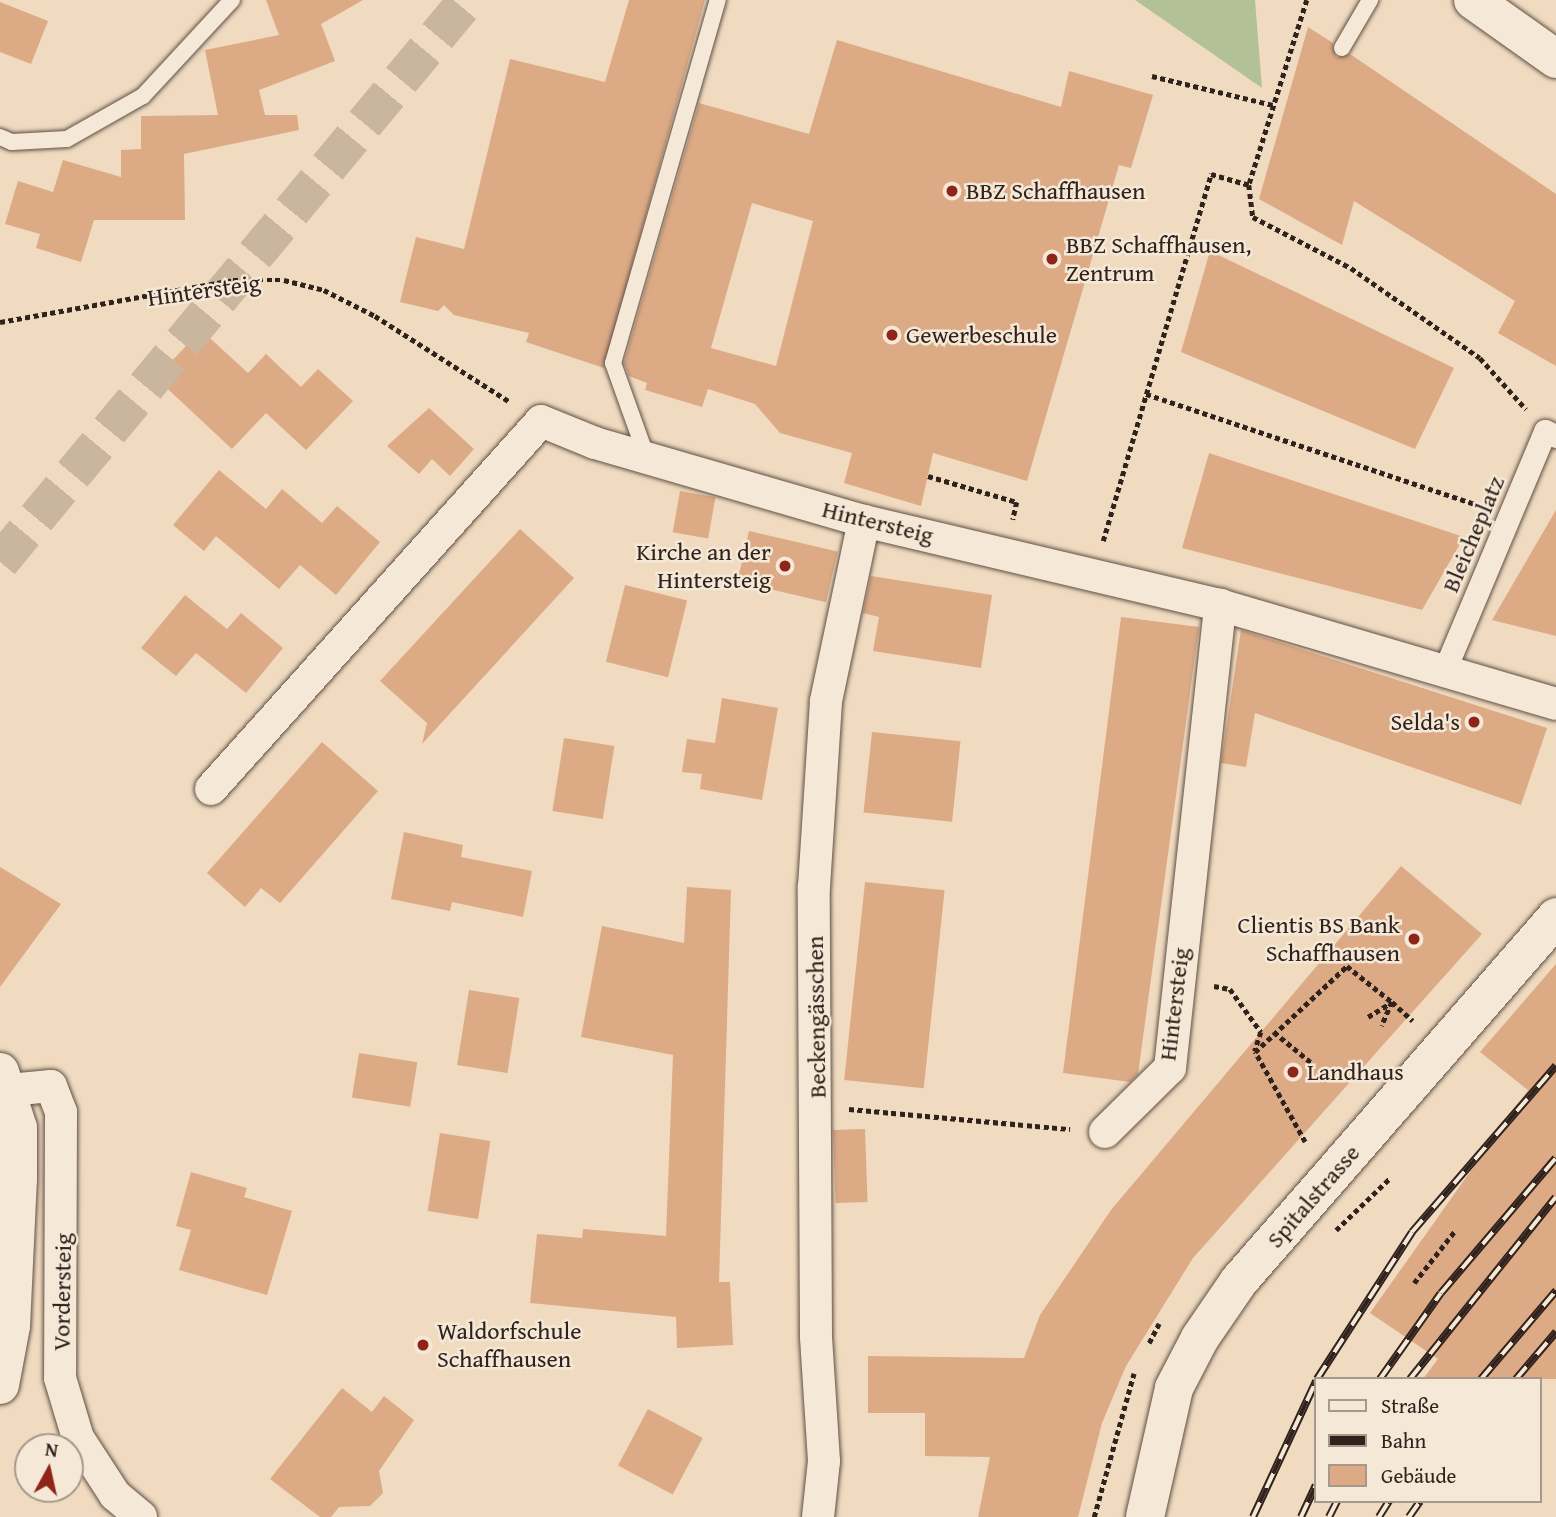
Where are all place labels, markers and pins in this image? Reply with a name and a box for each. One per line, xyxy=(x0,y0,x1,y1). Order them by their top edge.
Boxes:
place label: BBZ Schaffhausen xyxy=(966,177,1145,205)
marker: BBZ Schaffhausen xyxy=(944,183,960,199)
place label: BBZ Schaffhausen, Zentrum xyxy=(1066,231,1251,287)
marker: BBZ Schaffhausen, Zentrum xyxy=(1044,251,1060,267)
place label: Gewerbeschule xyxy=(906,321,1057,349)
marker: Gewerbeschule xyxy=(884,327,900,343)
place label: Kirche an der Hintersteig xyxy=(636,538,771,594)
marker: Kirche an der Hintersteig xyxy=(777,558,793,574)
place label: Selda's xyxy=(1390,708,1460,736)
marker: Selda's xyxy=(1466,714,1482,730)
place label: Clientis BS Bank Schaffhausen xyxy=(1237,911,1400,967)
marker: Clientis BS Bank Schaffhausen xyxy=(1406,931,1422,947)
place label: Landhaus xyxy=(1307,1058,1404,1086)
marker: Landhaus xyxy=(1285,1064,1301,1080)
place label: Waldorfschule Schaffhausen xyxy=(437,1317,581,1373)
marker: Waldorfschule Schaffhausen xyxy=(415,1337,431,1353)

